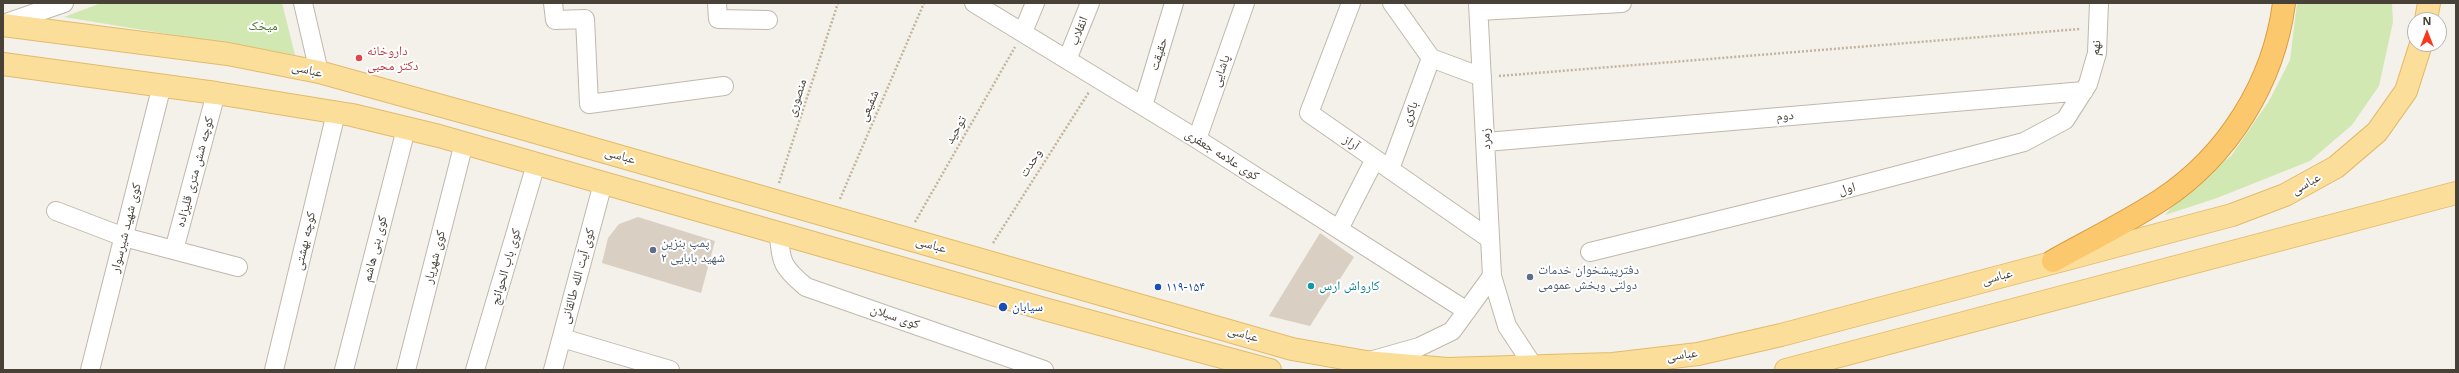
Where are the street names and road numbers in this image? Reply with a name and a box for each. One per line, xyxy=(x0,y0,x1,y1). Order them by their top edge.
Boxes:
street label: انقلاب xyxy=(1066,14,1092,48)
street label: حقیقت xyxy=(1147,36,1171,72)
street label: نهم xyxy=(2087,39,2105,57)
street label: پاشایی xyxy=(1208,53,1234,89)
street label: عباسى xyxy=(290,59,324,81)
street label: منصوری xyxy=(784,77,810,119)
street label: شفیعی xyxy=(855,88,883,124)
street label: باکری xyxy=(1398,99,1422,129)
street label: دوم xyxy=(1775,107,1795,125)
street label: توحید xyxy=(942,113,970,147)
street label: کوچه شش متری قلیزاده xyxy=(173,115,217,229)
street label: کوی علامه جعفری xyxy=(1182,126,1262,184)
street label: زمرد xyxy=(1478,128,1494,150)
street label: آراز xyxy=(1340,132,1362,154)
street label: عباسى xyxy=(603,144,637,168)
street label: وحدت xyxy=(1016,146,1046,180)
street label: عباسى xyxy=(2289,170,2323,198)
street label: اول xyxy=(1837,179,1857,199)
street label: کوی شهید شیرسوار xyxy=(107,182,145,274)
street label: کوچه بهشتی xyxy=(291,210,319,272)
street label: کوی بنی هاشم xyxy=(359,214,391,284)
street label: کوی باب الحوائج xyxy=(488,227,524,307)
street label: کوی آیت الله طالقانی xyxy=(558,227,598,325)
street label: کوی شهریار xyxy=(421,229,449,285)
street label: عباسى xyxy=(914,233,948,257)
street label: عباسى xyxy=(1980,265,2014,289)
street label: کوی سبلان xyxy=(868,301,922,333)
street label: عباسى xyxy=(1226,322,1260,346)
street label: عباسى xyxy=(1665,345,1699,365)

